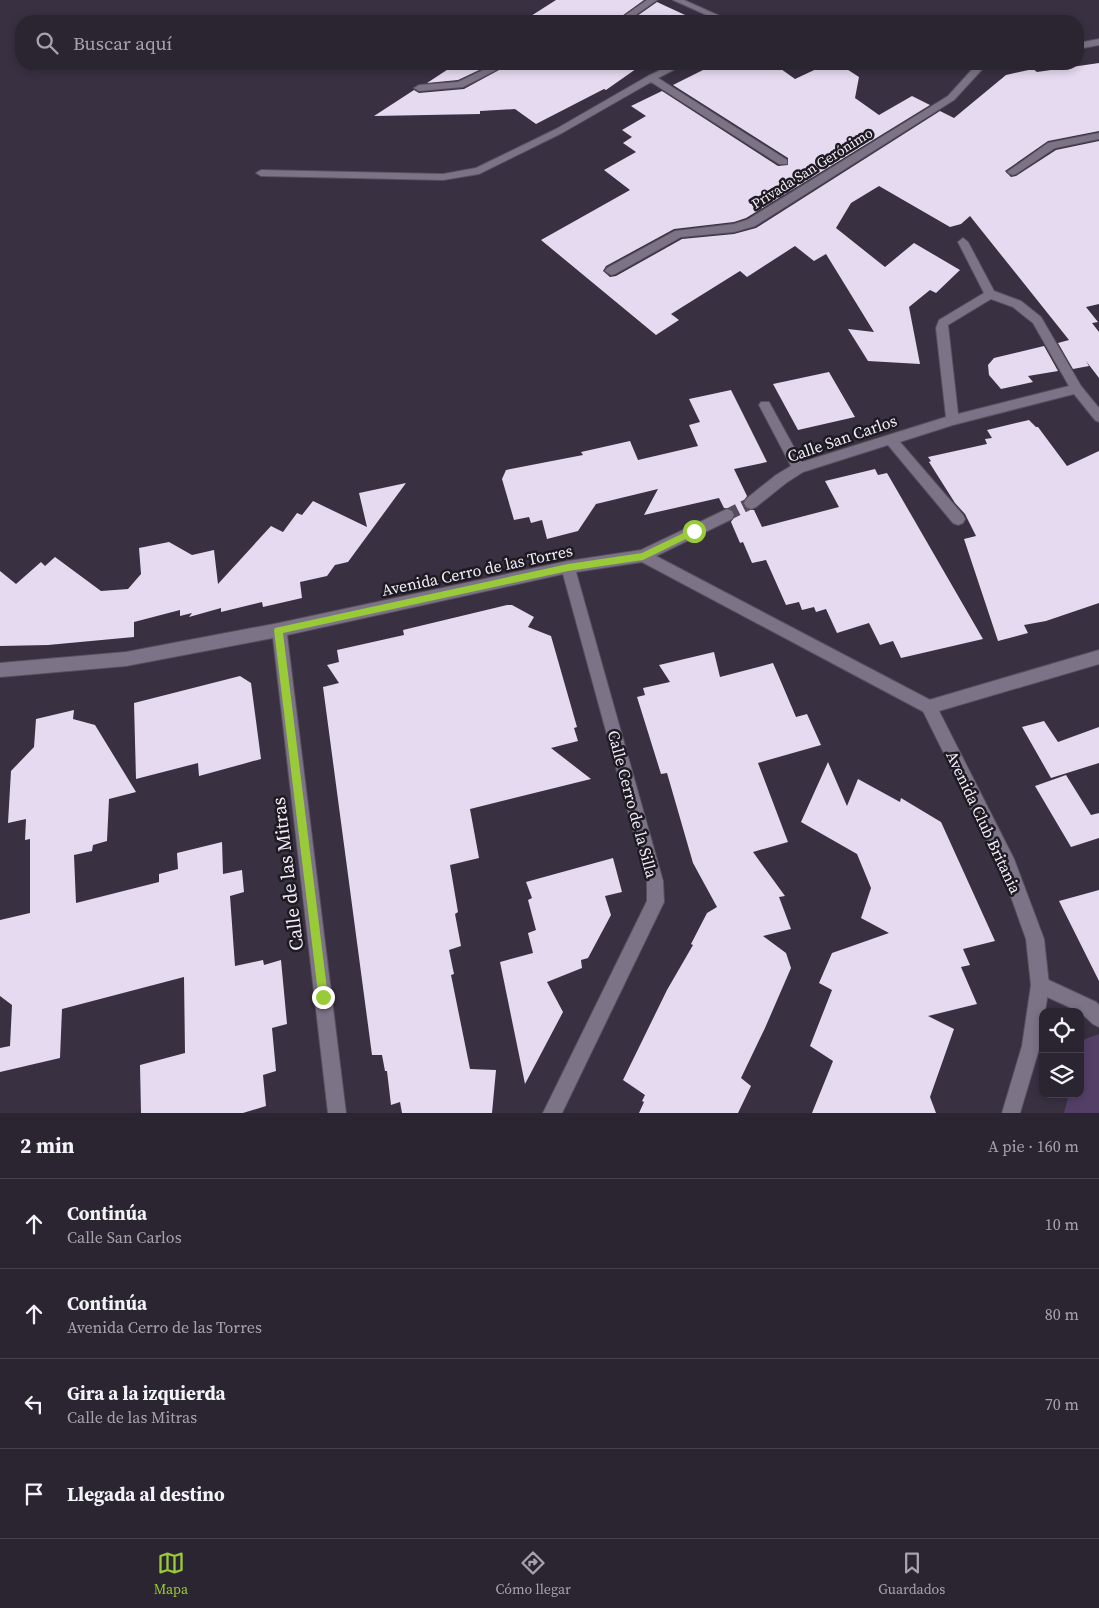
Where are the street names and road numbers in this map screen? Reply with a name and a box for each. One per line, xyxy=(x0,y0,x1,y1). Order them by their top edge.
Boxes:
street label: Privada San Gerónimo xyxy=(748,122,877,213)
street label: Calle San Carlos xyxy=(784,409,900,467)
street label: Avenida Cerro de las Torres xyxy=(379,539,575,601)
street label: Calle Cerro de la Silla xyxy=(603,728,663,881)
street label: Avenida Club Britania xyxy=(941,747,1027,898)
street label: Calle de las Mitras xyxy=(265,796,309,952)

